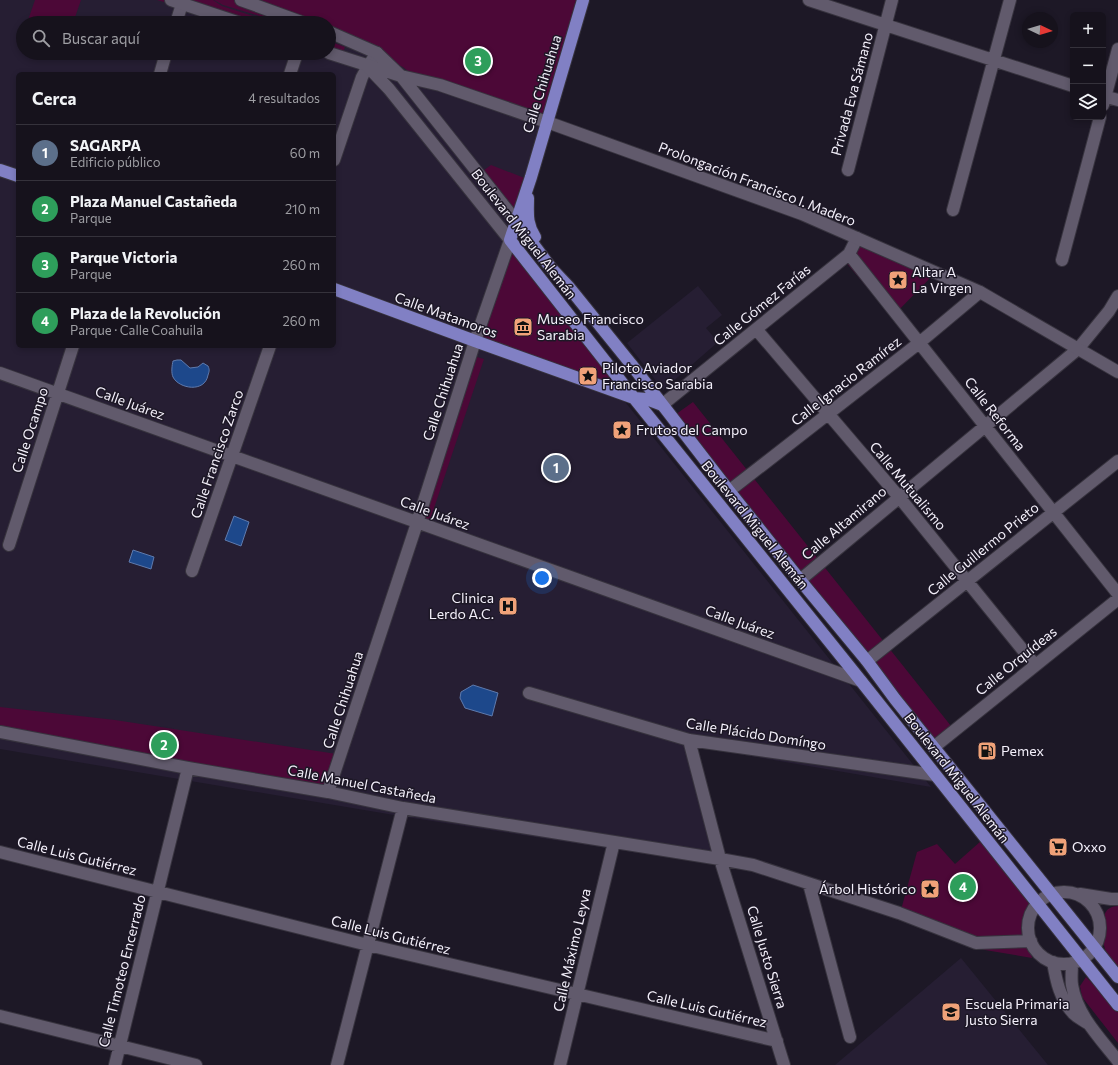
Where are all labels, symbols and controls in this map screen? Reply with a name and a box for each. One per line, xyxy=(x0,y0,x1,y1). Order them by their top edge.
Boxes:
north arrow xyxy=(1022,12,1058,48)
map controls xyxy=(1070,12,1106,120)
button: + xyxy=(1070,12,1106,48)
search box xyxy=(16,16,336,60)
icon: search xyxy=(30,27,52,49)
text: Buscar aquí xyxy=(62,29,140,47)
street label: Privada Eva Sámano xyxy=(827,30,876,157)
street label: Calle Chihuahua xyxy=(519,33,565,135)
pin: 3 xyxy=(465,46,491,76)
button: − xyxy=(1070,48,1106,84)
button: layers xyxy=(1070,84,1106,120)
text: Cerca xyxy=(32,88,77,109)
text: 4 resultados xyxy=(248,90,320,106)
text: SAGARPA xyxy=(70,136,141,154)
street label: Prolongación Francisco I. Madero xyxy=(656,138,858,229)
text: 1 xyxy=(42,145,48,161)
text: 60 m xyxy=(290,145,320,161)
text: Edificio público xyxy=(70,154,161,170)
street label: Boulevard Miguel Alemán xyxy=(468,165,581,302)
text: Plaza Manuel Castañeda xyxy=(70,192,237,210)
text: 2 xyxy=(41,201,49,217)
text: 210 m xyxy=(285,201,320,217)
text: Parque xyxy=(70,210,112,226)
text: Parque Victoria xyxy=(70,248,177,266)
text: 3 xyxy=(41,257,49,273)
text: 260 m xyxy=(283,257,320,273)
street label: Calle Gómez Farías xyxy=(710,260,814,349)
place label: Altar A La Virgen xyxy=(912,263,972,296)
text: Parque xyxy=(70,266,112,282)
place icon: Altar A La Virgen xyxy=(887,269,909,291)
street label: Calle Matamoros xyxy=(392,288,500,341)
text: Plaza de la Revolución xyxy=(70,304,221,322)
place label: Museo Francisco Sarabia xyxy=(537,310,644,343)
text: 4 xyxy=(41,313,49,329)
text: 260 m xyxy=(283,313,320,329)
museum icon: Museo Francisco Sarabia xyxy=(512,316,534,338)
text: Parque · Calle Coahuila xyxy=(70,322,203,338)
street label: Calle Ignacio Ramírez xyxy=(787,332,904,429)
street label: Calle Chihuahua xyxy=(419,341,466,443)
place label: Piloto Aviador Francisco Sarabia xyxy=(602,359,713,392)
place icon: Piloto Aviador Francisco Sarabia xyxy=(577,365,599,387)
street label: Calle Reforma xyxy=(961,373,1029,454)
street label: Calle Juárez xyxy=(93,382,167,423)
street label: Calle Ocampo xyxy=(8,385,51,475)
street label: Calle Francisco Zarco xyxy=(187,387,247,520)
place icon: Frutos del Campo xyxy=(611,419,633,441)
place label: Frutos del Campo xyxy=(636,421,748,438)
street label: Calle Mutualismo xyxy=(866,438,950,533)
pin: 1 xyxy=(543,453,569,483)
street label: Boulevard Miguel Alemán xyxy=(698,457,813,592)
street label: Calle Altamirano xyxy=(798,482,889,563)
street label: Calle Juárez xyxy=(398,492,472,533)
street label: Calle Guillermo Prieto xyxy=(924,498,1042,599)
your location xyxy=(532,568,552,588)
place label: Clinica Lerdo A.C. xyxy=(429,589,494,622)
hospital icon: Clinica Lerdo A.C. xyxy=(497,595,519,617)
street label: Calle Juárez xyxy=(703,601,777,642)
street label: Calle Orquídeas xyxy=(972,623,1060,699)
street label: Calle Chihuahua xyxy=(319,649,366,751)
street label: Boulevard Miguel Alemán xyxy=(901,709,1014,846)
street label: Calle Plácido Domíngo xyxy=(685,714,827,753)
pin: 2 xyxy=(151,730,177,760)
fuel station icon: Pemex xyxy=(976,740,998,762)
place label: Pemex xyxy=(1001,742,1045,759)
street label: Calle Manuel Castañeda xyxy=(286,761,438,806)
street label: Calle Luis Gutiérrez xyxy=(16,832,139,879)
supermarket icon: Oxxo xyxy=(1047,836,1069,858)
place label: Oxxo xyxy=(1072,838,1106,855)
pin: 4 xyxy=(950,872,976,902)
place icon: Árbol Histórico xyxy=(919,878,941,900)
place label: Árbol Histórico xyxy=(819,880,916,897)
street label: Calle Máximo Leyva xyxy=(549,887,594,1013)
street label: Calle Timoteo Encerrado xyxy=(94,893,149,1049)
street label: Calle Justo Sierra xyxy=(744,903,791,1010)
street label: Calle Luis Gutiérrez xyxy=(330,911,453,958)
street label: Calle Luis Gutiérrez xyxy=(645,986,769,1031)
place label: Escuela Primaria Justo Sierra xyxy=(965,995,1069,1028)
school or university icon: Escuela Primaria Justo Sierra xyxy=(940,1001,962,1023)

